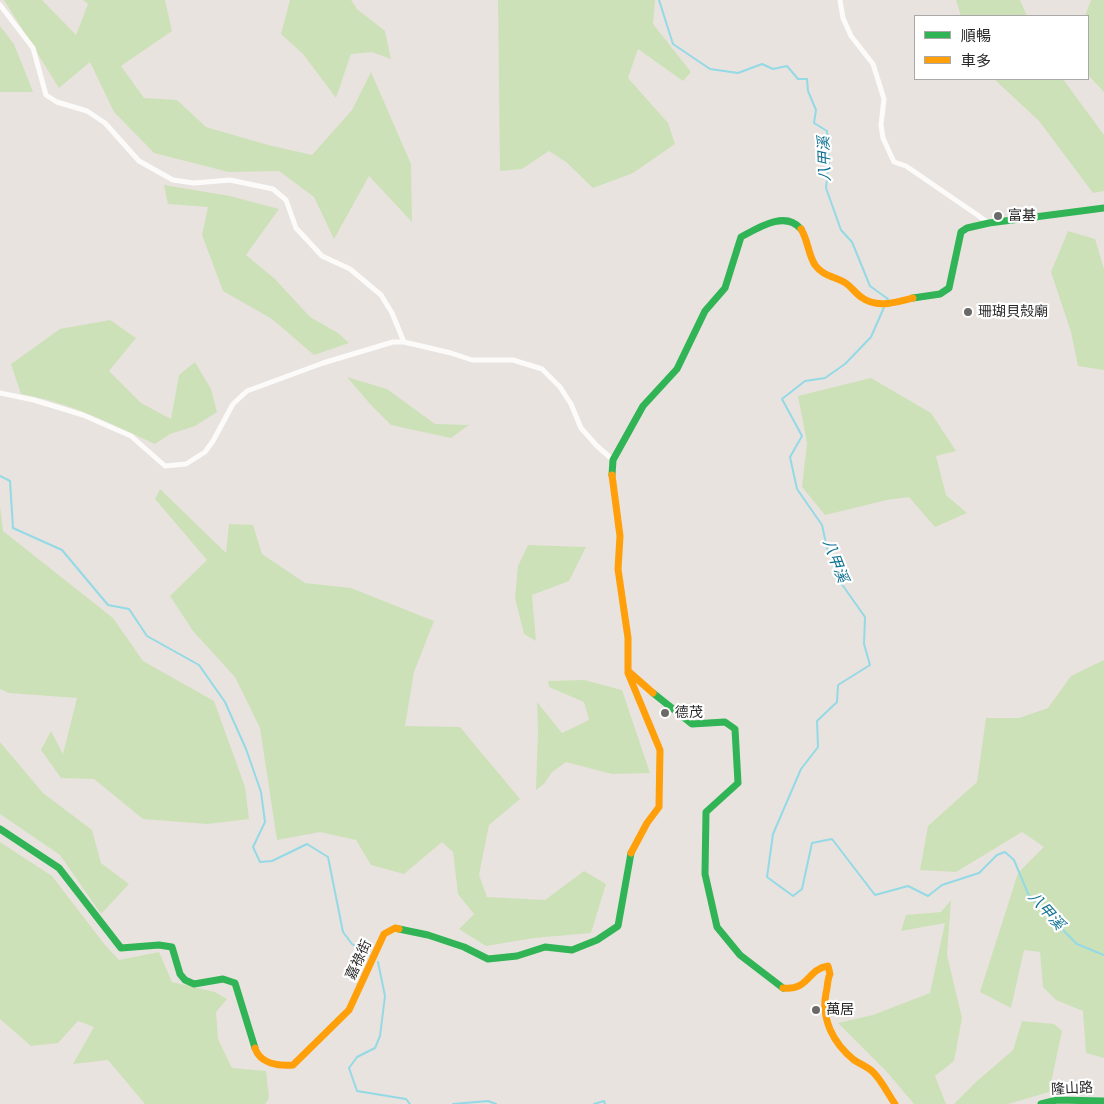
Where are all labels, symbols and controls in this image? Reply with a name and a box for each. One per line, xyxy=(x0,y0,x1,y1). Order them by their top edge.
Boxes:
legend xyxy=(914,15,1089,80)
text: 順暢 xyxy=(961,25,991,45)
text: 車多 xyxy=(961,50,991,70)
water label: 八甲溪 xyxy=(815,136,835,182)
place label: 富基 xyxy=(1008,208,1036,224)
marker: 富基 xyxy=(992,210,1004,222)
place label: 珊瑚貝殼廟 xyxy=(978,304,1048,320)
marker: 珊瑚貝殼廟 xyxy=(962,306,974,318)
water label: 八甲溪 xyxy=(819,537,851,585)
place label: 德茂 xyxy=(675,705,703,721)
marker: 德茂 xyxy=(659,707,671,719)
water label: 八甲溪 xyxy=(1024,888,1068,934)
street label: 嘉祿街 xyxy=(343,937,375,983)
place label: 萬居 xyxy=(826,1002,854,1018)
marker: 萬居 xyxy=(810,1004,822,1016)
street label: 隆山路 xyxy=(1051,1080,1093,1098)

